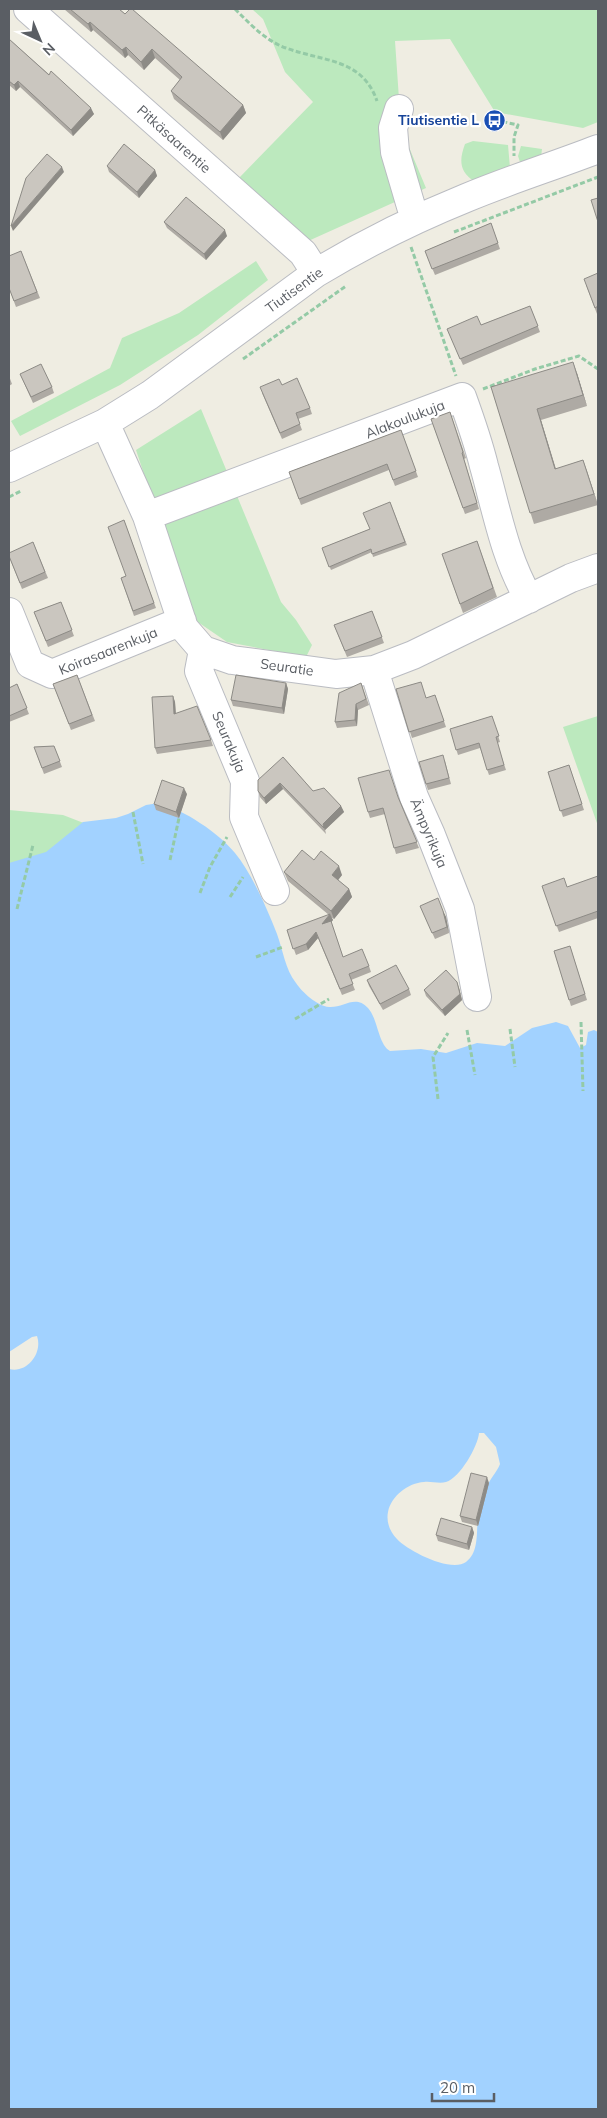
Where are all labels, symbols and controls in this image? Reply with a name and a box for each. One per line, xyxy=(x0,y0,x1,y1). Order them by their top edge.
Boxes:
north arrow xyxy=(15,15,65,65)
text: N xyxy=(39,39,59,59)
street label: Pitkäsaarentie xyxy=(133,101,215,177)
bus stop icon: Tiutisentie L xyxy=(483,108,507,132)
place label: Tiutisentie L xyxy=(398,111,479,129)
street label: Tiutisentie xyxy=(262,263,326,317)
street label: Alakoulukuja xyxy=(363,396,447,442)
street label: Koirasaarenkuja xyxy=(56,623,160,679)
street label: Seuratie xyxy=(259,654,315,680)
street label: Seurakuja xyxy=(208,709,250,775)
street label: Ämpyrikuja xyxy=(406,796,452,870)
scale bar xyxy=(432,2070,494,2102)
text: 20 m xyxy=(440,2078,475,2097)

